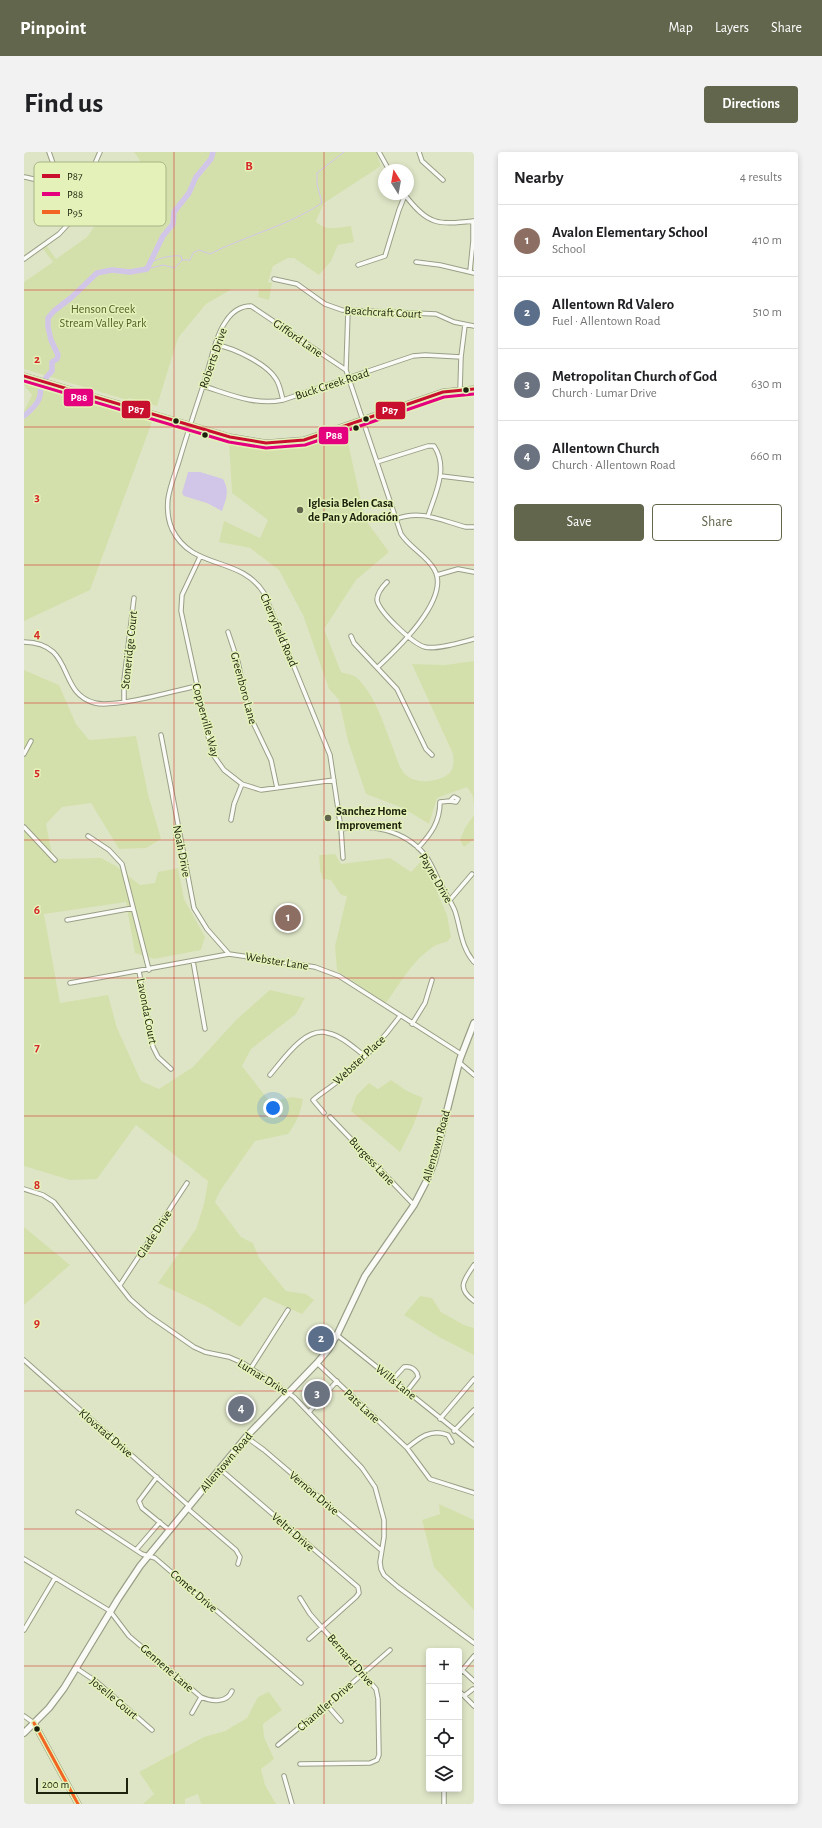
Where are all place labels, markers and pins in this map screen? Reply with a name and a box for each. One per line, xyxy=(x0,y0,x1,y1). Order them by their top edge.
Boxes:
unlabelled marker xyxy=(461,385,471,395)
unlabelled marker xyxy=(361,414,371,424)
unlabelled marker xyxy=(171,416,181,426)
unlabelled marker xyxy=(351,423,361,433)
unlabelled marker xyxy=(200,430,210,440)
place label: Iglesia Belen Casa de Pan y Adoración xyxy=(308,497,398,524)
marker: Iglesia Belen Casa de Pan y Adoración xyxy=(295,505,305,515)
place label: Sanchez Home Improvement xyxy=(336,805,407,831)
marker: Sanchez Home Improvement xyxy=(323,813,333,823)
pin: 1 xyxy=(275,903,301,933)
pin: 2 xyxy=(308,1324,334,1354)
pin: 3 xyxy=(304,1379,330,1409)
pin: 4 xyxy=(228,1394,254,1424)
unlabelled marker xyxy=(32,1724,42,1734)

